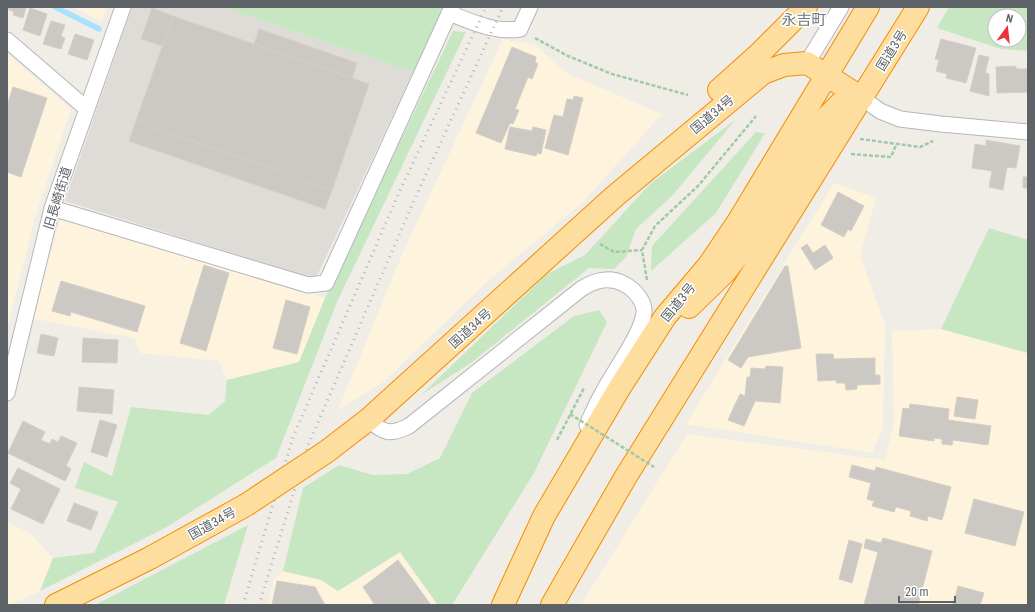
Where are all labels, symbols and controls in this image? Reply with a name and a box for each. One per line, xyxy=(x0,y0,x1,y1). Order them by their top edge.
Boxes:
north arrow xyxy=(987,8,1027,48)
district label: 永吉町 xyxy=(781,11,827,29)
text: N xyxy=(1005,12,1015,26)
street label: 国道3号 xyxy=(873,27,910,73)
street label: 国道34号 xyxy=(688,92,737,137)
street label: 旧長崎街道 xyxy=(41,165,74,231)
street label: 国道3号 xyxy=(658,280,699,325)
street label: 国道34号 xyxy=(446,305,495,351)
street label: 国道34号 xyxy=(186,504,239,543)
scale bar xyxy=(899,578,955,604)
text: 20 m xyxy=(905,585,929,599)

